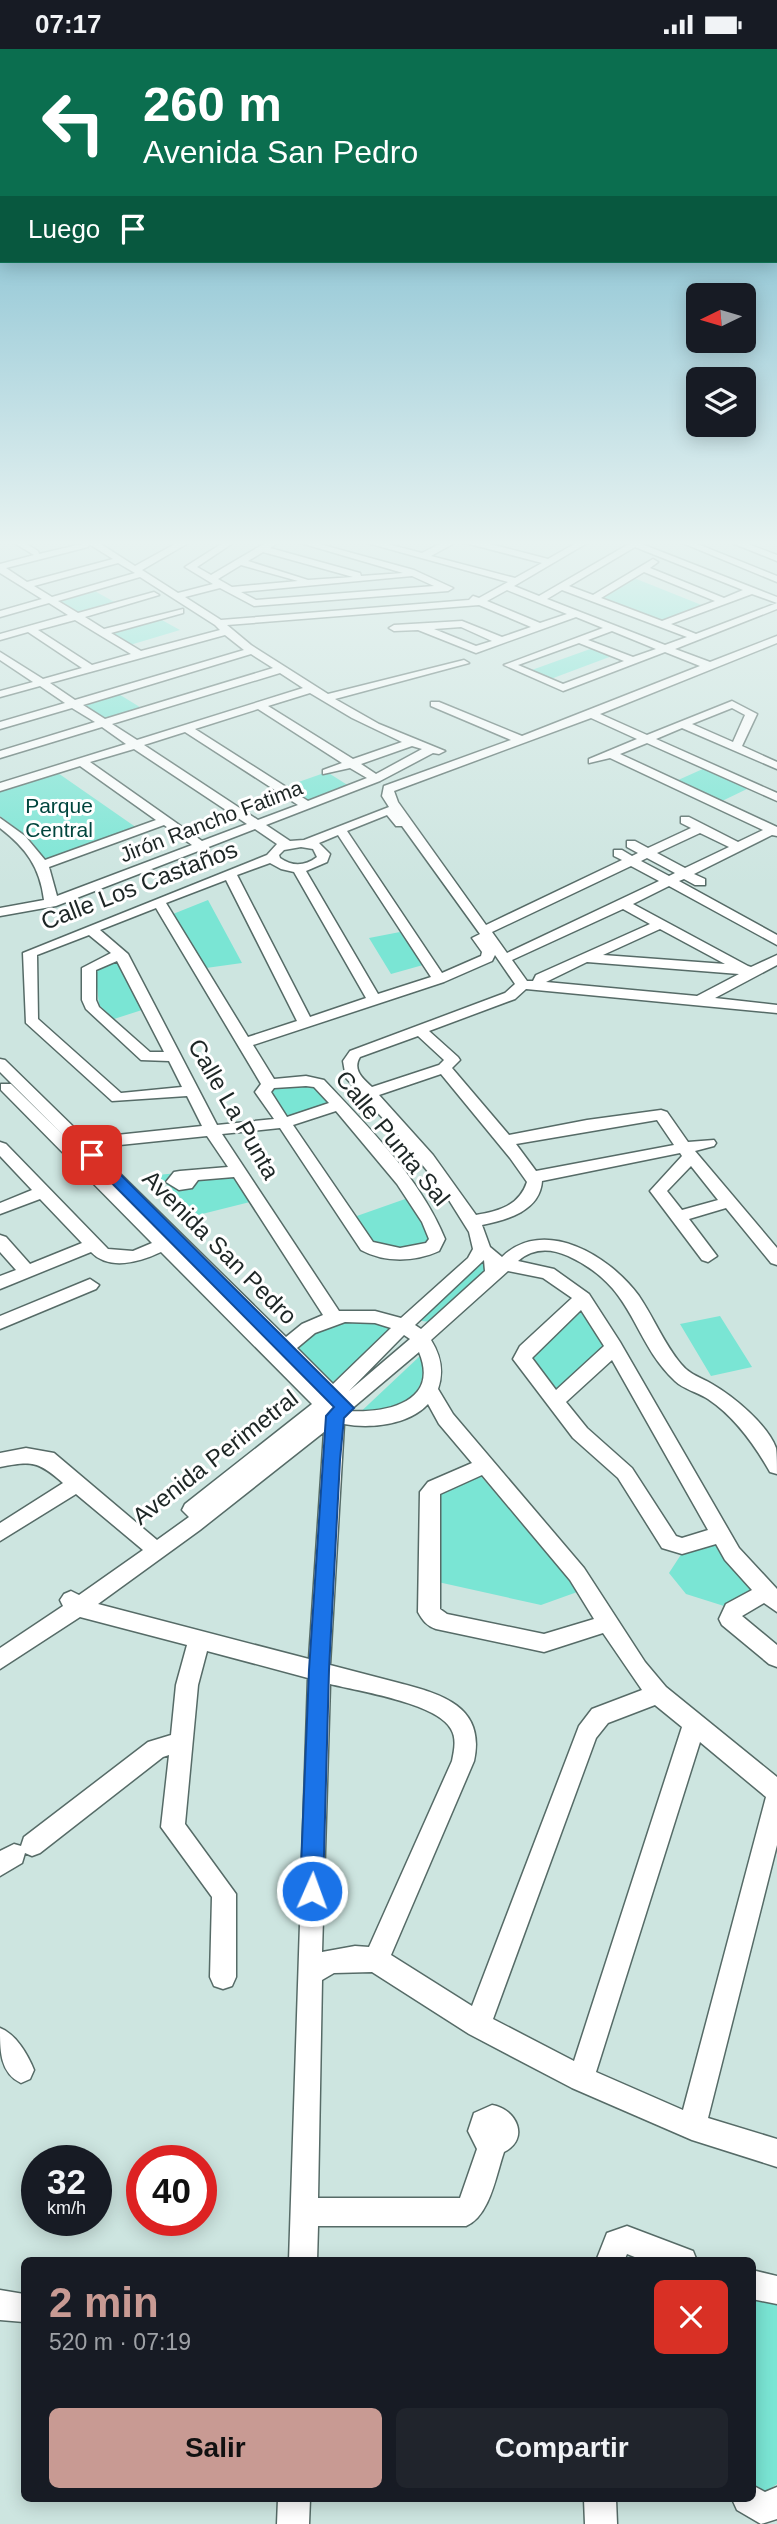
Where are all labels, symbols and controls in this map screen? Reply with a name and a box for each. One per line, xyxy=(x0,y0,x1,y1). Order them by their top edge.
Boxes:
text: 07:17 xyxy=(35,9,102,39)
icon: left xyxy=(28,77,119,168)
text: 260 m xyxy=(143,77,282,131)
text: Avenida San Pedro xyxy=(143,134,418,170)
icon: arrive xyxy=(114,210,152,248)
text: Luego xyxy=(28,214,100,244)
north arrow xyxy=(686,283,756,353)
map controls xyxy=(686,283,756,437)
button: layers xyxy=(686,367,756,437)
street label: Jirón Rancho Fatima xyxy=(116,775,306,866)
park label: Parque Central xyxy=(25,794,93,841)
street label: Calle Los Castaños xyxy=(37,835,241,935)
street label: Calle La Punta xyxy=(183,1034,285,1184)
street label: Calle Punta Sal xyxy=(330,1065,456,1211)
pin xyxy=(62,1125,122,1185)
icon: arrive xyxy=(73,1136,111,1174)
street label: Avenida San Pedro xyxy=(137,1164,303,1330)
street label: Avenida Perimetral xyxy=(127,1384,303,1530)
position arrow xyxy=(275,1854,349,1928)
speed limit sign: 40 xyxy=(126,2145,217,2236)
text: 32 xyxy=(47,2162,86,2201)
text: km/h xyxy=(47,2198,86,2218)
text: 2 min xyxy=(49,2279,159,2326)
button: close xyxy=(654,2280,728,2354)
text: 520 m · 07:19 xyxy=(49,2329,191,2355)
button: Salir xyxy=(49,2408,382,2488)
button: Compartir xyxy=(396,2408,728,2488)

